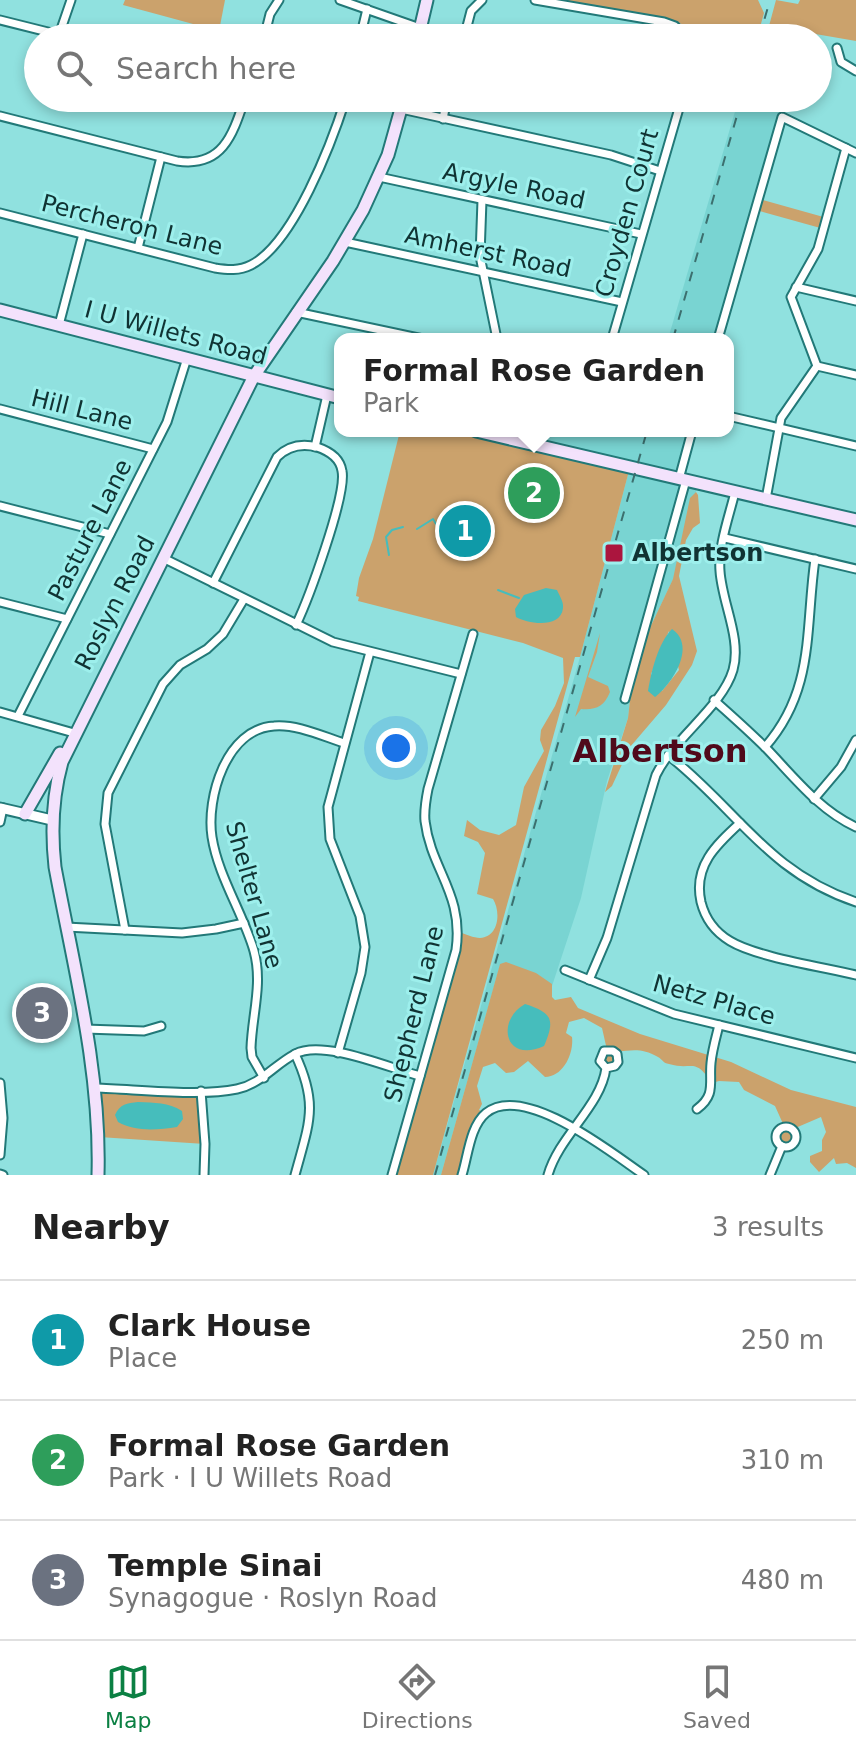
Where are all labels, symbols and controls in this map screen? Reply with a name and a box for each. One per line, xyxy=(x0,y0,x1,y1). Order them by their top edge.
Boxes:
search box xyxy=(24,24,832,112)
icon: search xyxy=(52,46,96,90)
text: Search here xyxy=(116,51,296,86)
street label: Croyden Court xyxy=(590,126,664,300)
street label: Argyle Road xyxy=(440,157,588,215)
street label: Percheron Lane xyxy=(38,189,226,261)
street label: Amherst Road xyxy=(402,221,574,283)
street label: I U Willets Road xyxy=(82,295,270,371)
popup xyxy=(334,333,734,437)
text: Formal Rose Garden xyxy=(363,353,705,388)
street label: Hill Lane xyxy=(28,384,136,436)
text: Park xyxy=(363,388,419,418)
street label: Pasture Lane xyxy=(42,455,138,605)
pin: 2 xyxy=(508,463,560,523)
pin: 1 xyxy=(439,501,491,561)
street label: Roslyn Road xyxy=(69,531,161,675)
place label: Albertson xyxy=(632,539,763,567)
marker: Albertson xyxy=(603,542,625,564)
your location xyxy=(376,728,416,768)
district label: Albertson xyxy=(572,732,748,770)
street label: Shelter Lane xyxy=(220,818,288,972)
street label: Shepherd Lane xyxy=(379,923,449,1105)
street label: Netz Place xyxy=(649,969,779,1031)
pin: 3 xyxy=(16,983,68,1043)
text: Nearby xyxy=(32,1207,170,1247)
text: 3 results xyxy=(712,1212,824,1242)
text: Clark House xyxy=(108,1308,311,1343)
text: 1 xyxy=(49,1325,67,1355)
text: 250 m xyxy=(741,1325,824,1355)
text: Place xyxy=(108,1343,177,1373)
text: Formal Rose Garden xyxy=(108,1428,450,1463)
text: 2 xyxy=(49,1445,67,1475)
text: 310 m xyxy=(741,1445,824,1475)
text: Park · I U Willets Road xyxy=(108,1463,392,1493)
text: Temple Sinai xyxy=(108,1548,322,1583)
text: 3 xyxy=(49,1565,67,1595)
text: 480 m xyxy=(741,1565,824,1595)
text: Synagogue · Roslyn Road xyxy=(108,1583,437,1613)
tab: Map xyxy=(105,1660,152,1733)
tab: Directions xyxy=(362,1660,473,1733)
tab: Saved xyxy=(683,1660,751,1733)

